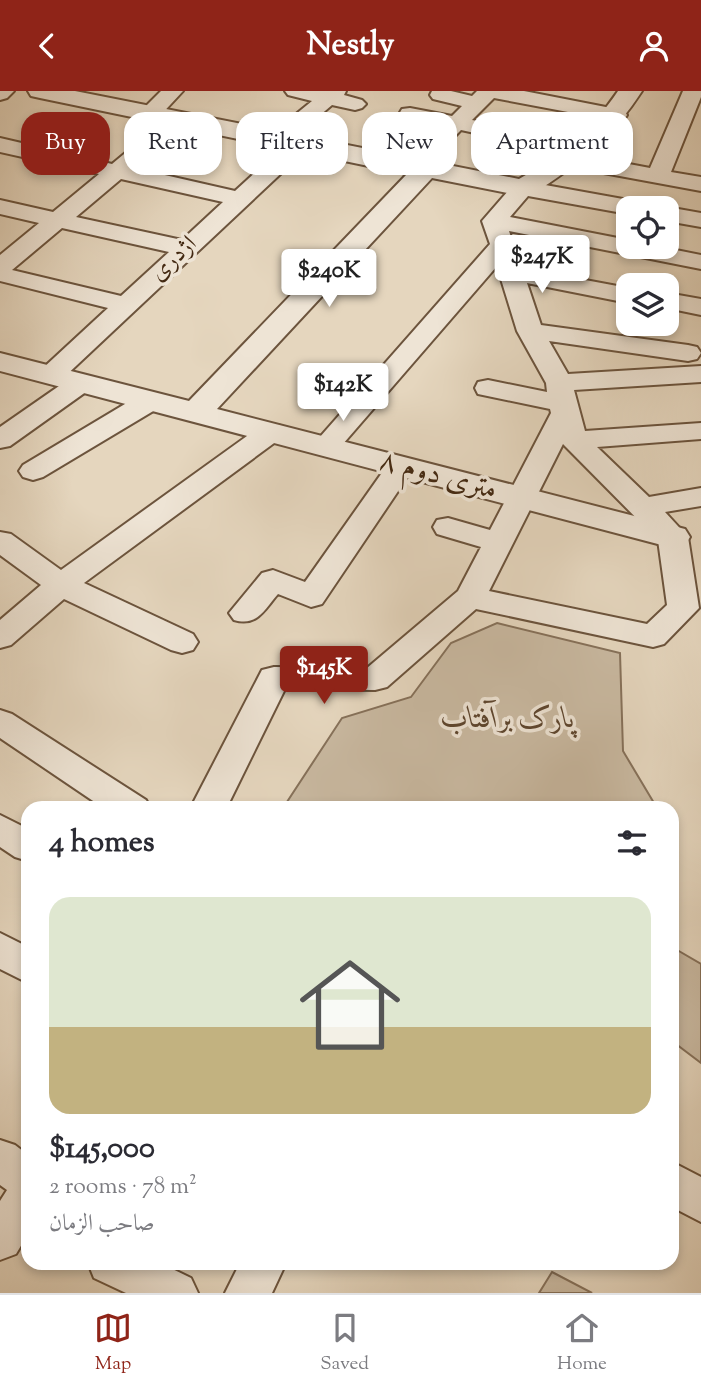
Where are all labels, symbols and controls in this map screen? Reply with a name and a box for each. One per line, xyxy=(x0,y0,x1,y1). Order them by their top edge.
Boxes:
text: Nestly xyxy=(306,23,395,69)
icon: back xyxy=(28,27,66,65)
icon: person xyxy=(635,27,673,65)
chip: Buy xyxy=(21,112,110,175)
chip: Rent xyxy=(124,112,222,175)
chip: Filters xyxy=(236,112,348,175)
chip: New xyxy=(362,112,457,175)
chip: Apartment xyxy=(471,112,633,175)
map controls xyxy=(616,196,679,336)
button: locate xyxy=(616,196,679,259)
street label: اژدری xyxy=(143,228,205,290)
pin: $247K xyxy=(493,235,591,295)
text: $247K xyxy=(511,241,573,274)
pin: $240K xyxy=(280,249,378,309)
text: $240K xyxy=(297,255,361,288)
button: layers xyxy=(616,273,679,336)
pin: $142K xyxy=(294,363,392,423)
text: $142K xyxy=(313,369,373,402)
street label: ۸ متری دوم xyxy=(374,440,502,514)
pin: $145K xyxy=(275,647,373,706)
text: $145K xyxy=(296,652,352,685)
park label: پارک برآفتاب xyxy=(441,698,577,741)
text: 4 homes xyxy=(49,822,155,865)
icon: filters xyxy=(613,824,651,862)
icon: home xyxy=(287,942,413,1068)
text: $145,000 xyxy=(49,1128,155,1171)
text: 2 rooms · 78 m² xyxy=(49,1171,197,1204)
text: صاحب الزمان xyxy=(49,1208,155,1241)
tab: Map xyxy=(94,1309,132,1378)
tab: Saved xyxy=(320,1309,369,1378)
tab: Home xyxy=(557,1309,607,1378)

